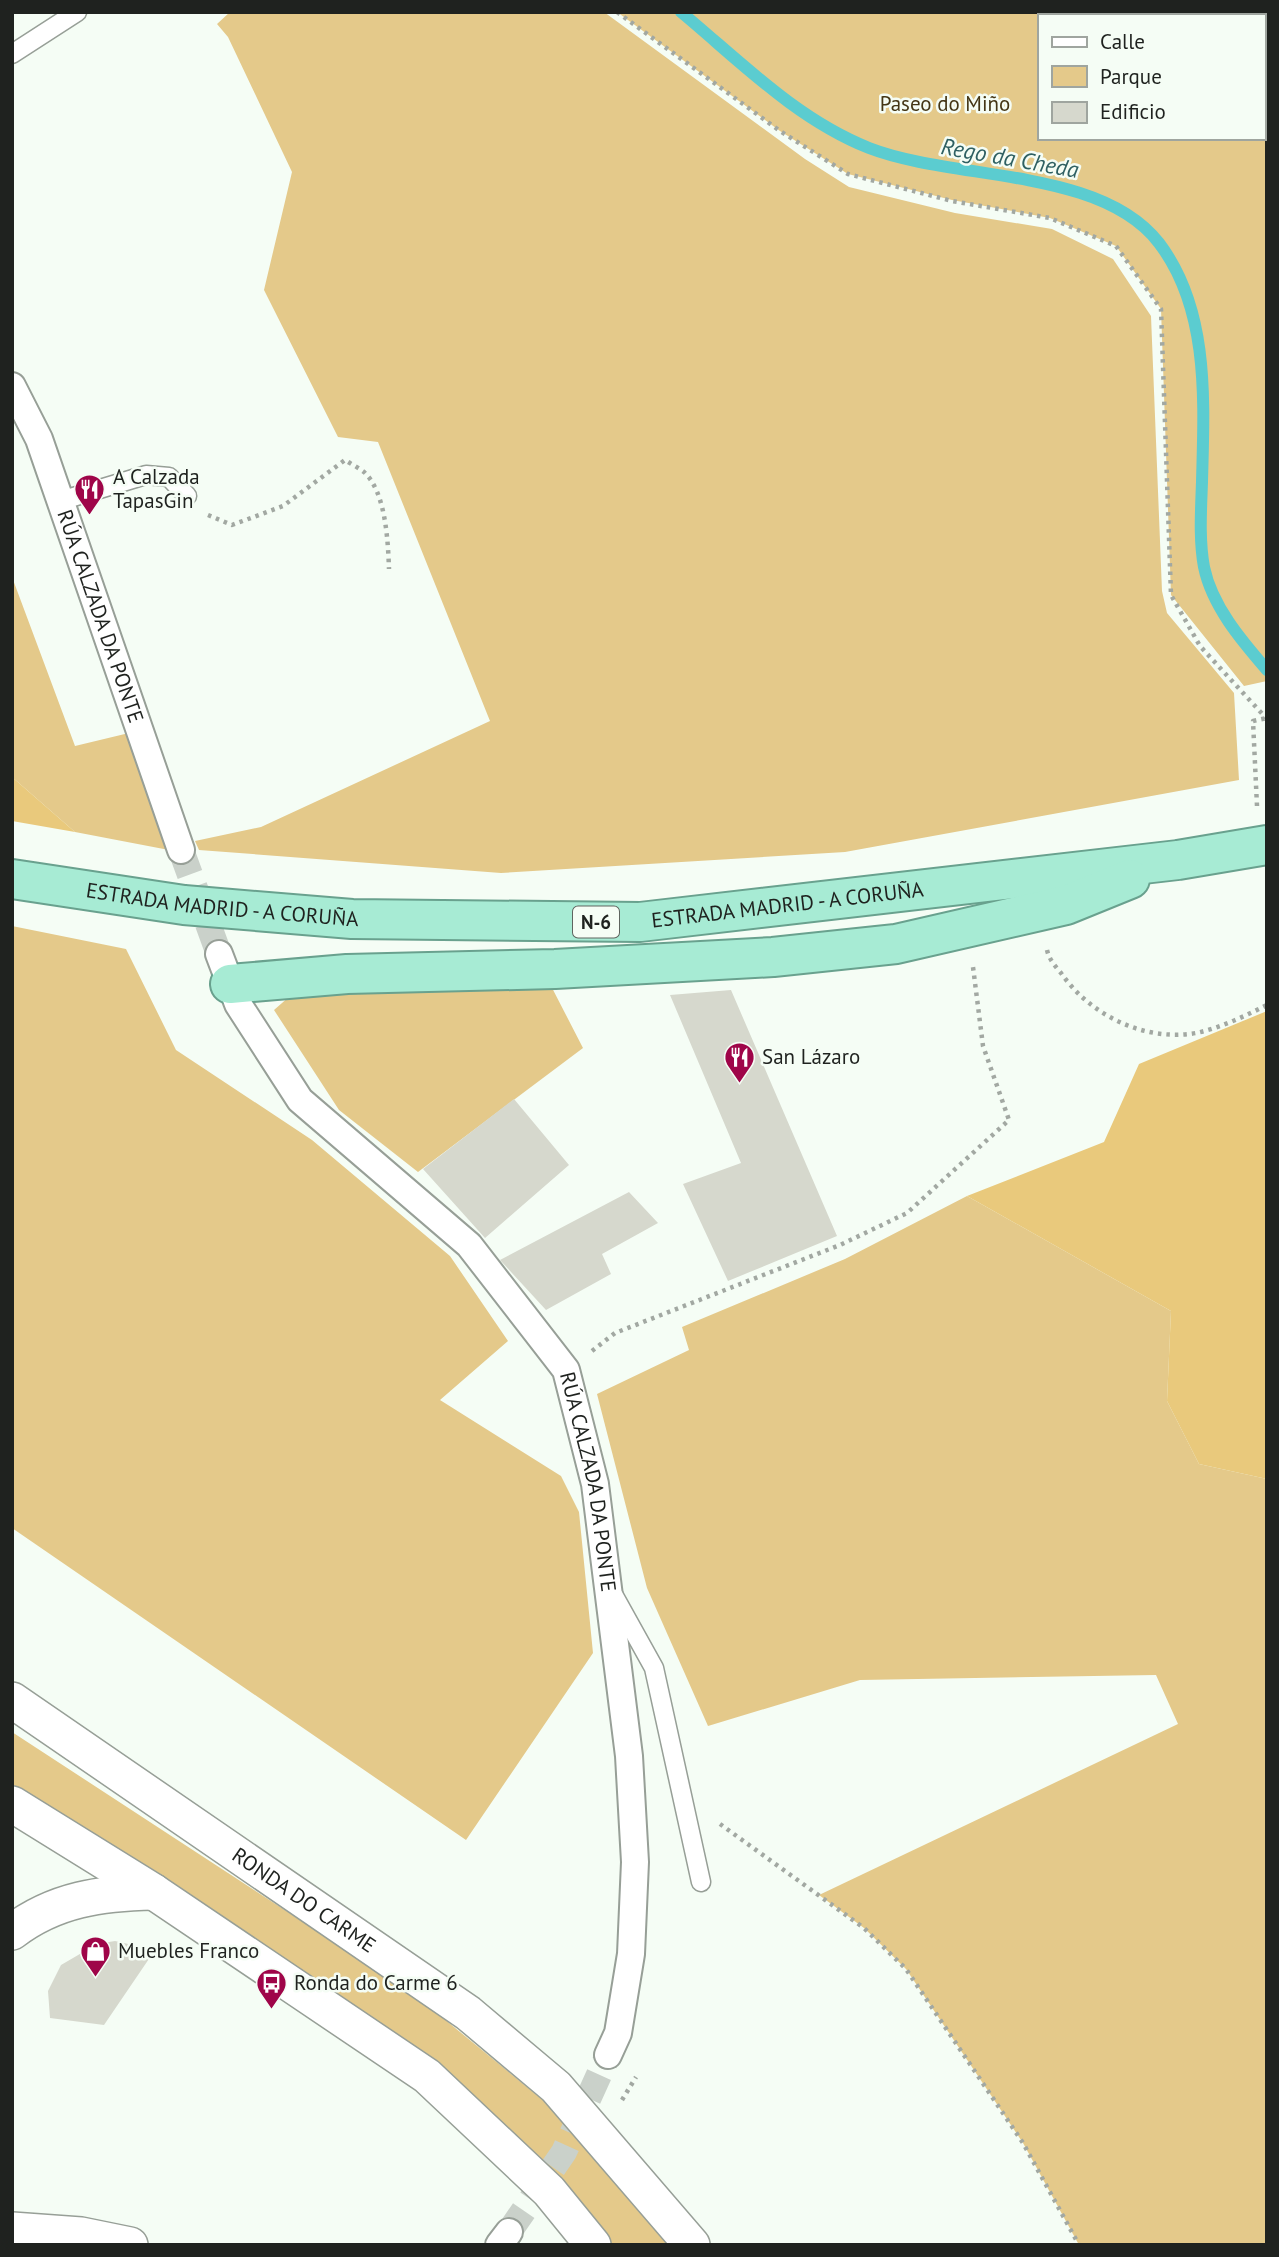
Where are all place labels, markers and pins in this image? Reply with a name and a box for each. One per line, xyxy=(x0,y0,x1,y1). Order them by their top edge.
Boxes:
place label: A Calzada TapasGin xyxy=(113,463,200,514)
restaurant icon: A Calzada TapasGin xyxy=(73,472,107,516)
restaurant icon: San Lázaro xyxy=(722,1040,756,1084)
place label: San Lázaro xyxy=(762,1043,860,1070)
shop icon: Muebles Franco xyxy=(78,1934,112,1978)
place label: Muebles Franco xyxy=(118,1937,259,1964)
bus stop icon: Ronda do Carme 6 xyxy=(254,1966,288,2010)
place label: Ronda do Carme 6 xyxy=(294,1969,458,1996)

